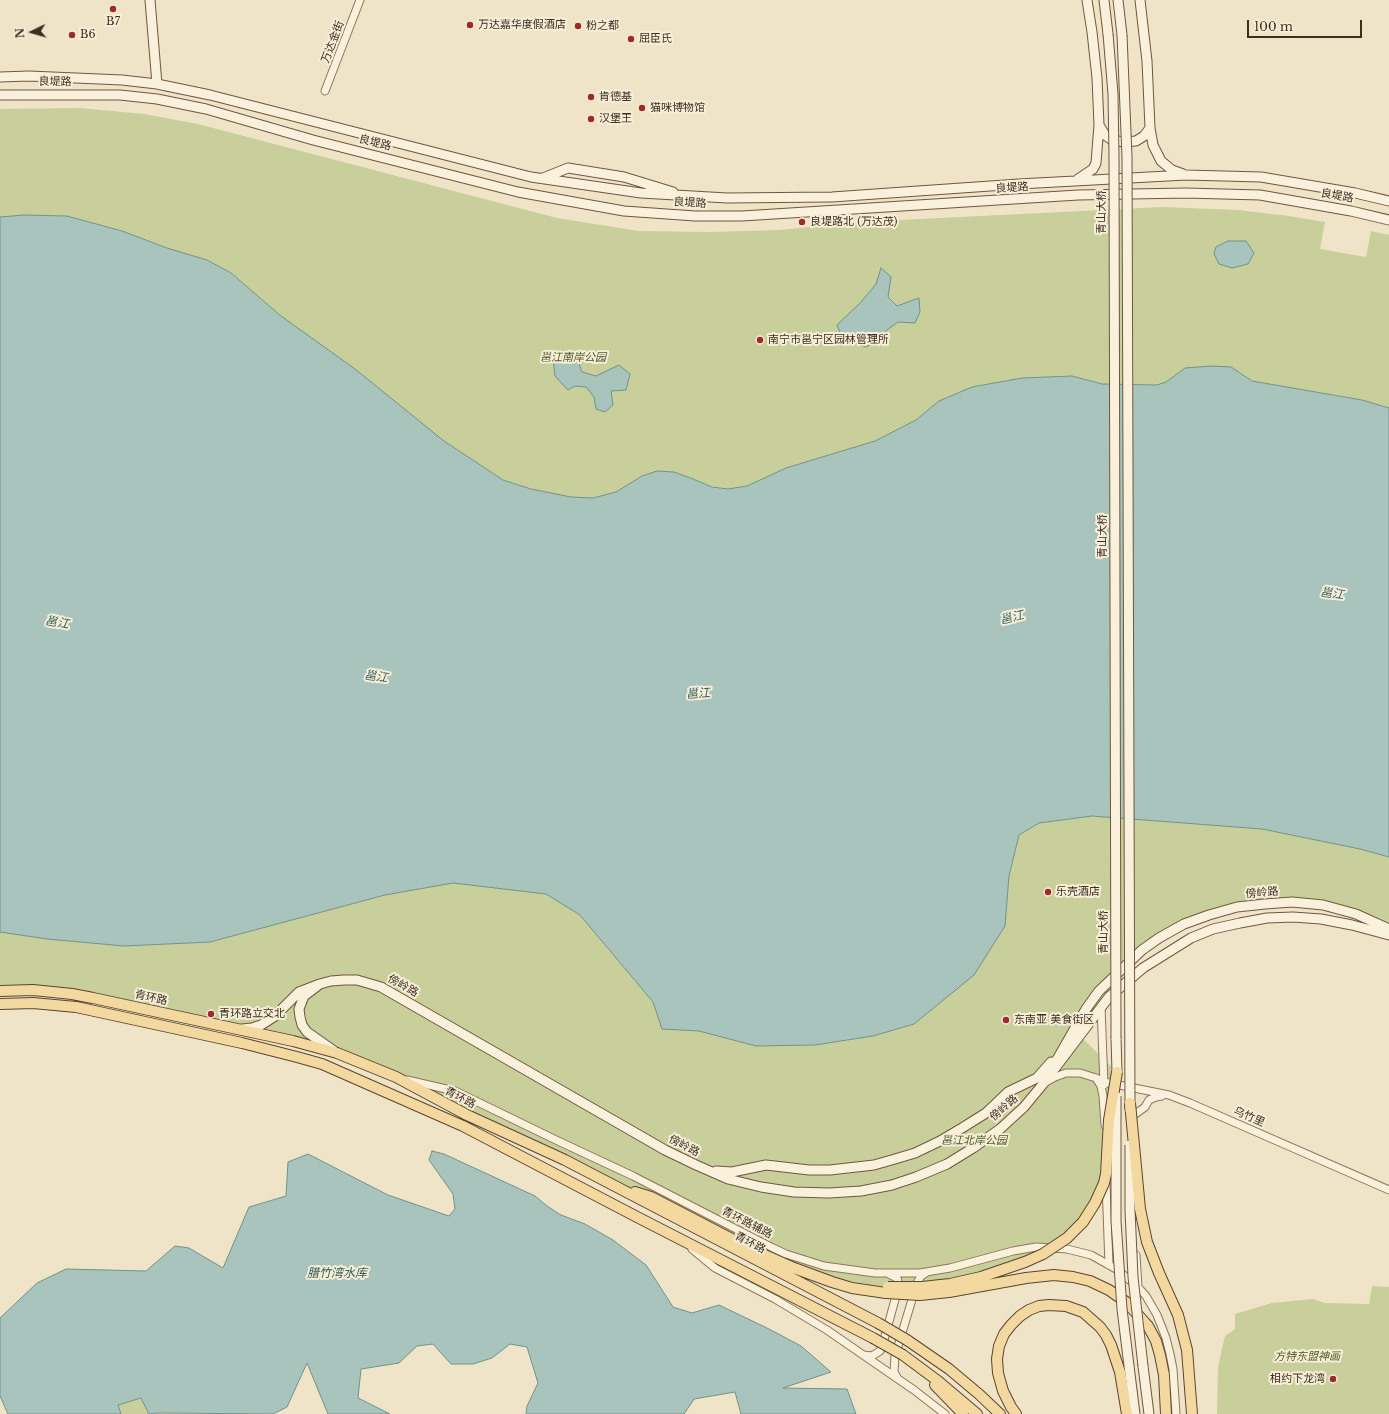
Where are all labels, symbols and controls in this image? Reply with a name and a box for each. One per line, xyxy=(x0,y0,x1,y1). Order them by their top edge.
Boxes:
marker: B7 xyxy=(108,4,118,14)
north arrow xyxy=(12,12,52,52)
scale bar xyxy=(1249,12,1364,38)
place label: B7 xyxy=(106,15,120,29)
place label: 万达嘉华度假酒店 xyxy=(478,18,566,32)
street label: 万达金街 xyxy=(319,19,347,65)
place label: 粉之都 xyxy=(586,19,619,33)
text: 100 m xyxy=(1254,19,1293,34)
marker: 万达嘉华度假酒店 xyxy=(465,20,475,30)
marker: 粉之都 xyxy=(573,21,583,31)
text: N xyxy=(13,27,27,39)
place label: B6 xyxy=(80,28,96,42)
marker: B6 xyxy=(67,30,77,40)
place label: 屈臣氏 xyxy=(639,32,672,46)
marker: 屈臣氏 xyxy=(626,34,636,44)
street label: 良堤路 xyxy=(38,75,72,89)
place label: 肯德基 xyxy=(599,90,632,104)
marker: 肯德基 xyxy=(586,92,596,102)
place label: 猫咪博物馆 xyxy=(650,101,705,115)
marker: 猫咪博物馆 xyxy=(637,103,647,113)
place label: 汉堡王 xyxy=(599,112,632,126)
marker: 汉堡王 xyxy=(586,114,596,124)
street label: 良堤路 xyxy=(357,133,393,153)
street label: 良堤路 xyxy=(995,180,1029,196)
street label: 良堤路 xyxy=(1320,187,1354,205)
street label: 青山大桥 xyxy=(1095,190,1109,234)
street label: 良堤路 xyxy=(673,196,707,210)
place label: 良堤路北 (万达茂) xyxy=(810,215,897,229)
marker: 良堤路北 (万达茂) xyxy=(797,217,807,227)
place label: 南宁市邕宁区园林管理所 xyxy=(768,333,889,347)
marker: 南宁市邕宁区园林管理所 xyxy=(755,335,765,345)
park label: 邕江南岸公园 xyxy=(540,351,606,365)
street label: 青山大桥 xyxy=(1096,514,1110,558)
water label: 邕江 xyxy=(1319,585,1345,603)
water label: 邕江 xyxy=(999,608,1025,628)
water label: 邕江 xyxy=(44,614,70,632)
water label: 邕江 xyxy=(363,668,389,686)
water label: 邕江 xyxy=(686,686,710,702)
place label: 乐壳酒店 xyxy=(1056,885,1100,899)
street label: 傍岭路 xyxy=(1245,885,1279,901)
marker: 乐壳酒店 xyxy=(1043,887,1053,897)
street label: 青山大桥 xyxy=(1097,910,1111,954)
street label: 傍岭路 xyxy=(385,972,421,1000)
street label: 青环路 xyxy=(133,988,169,1008)
place label: 青环路立交北 xyxy=(219,1007,285,1021)
marker: 青环路立交北 xyxy=(206,1009,216,1019)
place label: 东南亚 美食街区 xyxy=(1014,1013,1094,1027)
marker: 东南亚 美食街区 xyxy=(1001,1015,1011,1025)
street label: 青环路 xyxy=(442,1085,478,1111)
street label: 傍岭路 xyxy=(987,1092,1021,1124)
street label: 乌竹里 xyxy=(1231,1104,1267,1130)
street label: 傍岭路 xyxy=(666,1133,702,1159)
park label: 邕江北岸公园 xyxy=(941,1134,1007,1148)
street label: 青环路辅路 xyxy=(720,1205,774,1241)
street label: 青环路 xyxy=(732,1230,768,1256)
water label: 腊竹湾水库 xyxy=(307,1267,367,1281)
park label: 方特东盟神画 xyxy=(1274,1350,1340,1364)
place label: 相约下龙湾 xyxy=(1270,1372,1325,1386)
marker: 相约下龙湾 xyxy=(1328,1374,1338,1384)

